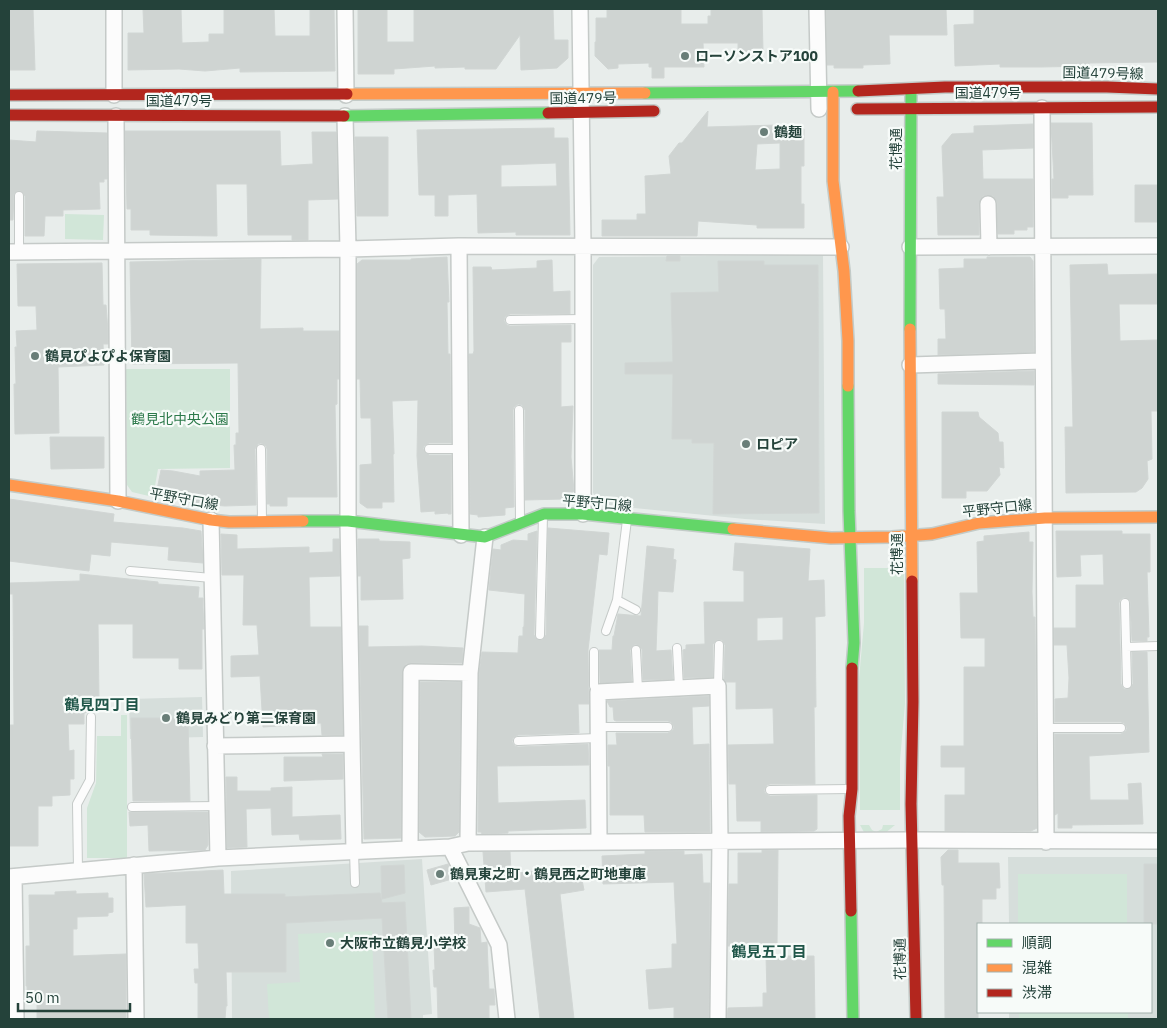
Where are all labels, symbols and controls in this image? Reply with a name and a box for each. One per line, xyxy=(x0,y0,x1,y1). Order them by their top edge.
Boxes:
place label: ローソンストア100 xyxy=(695,47,818,65)
marker: ローソンストア100 xyxy=(679,50,691,62)
street label: 国道479号線 xyxy=(1062,63,1144,83)
street label: 国道479号 xyxy=(954,84,1022,102)
street label: 国道479号 xyxy=(549,88,617,108)
street label: 国道479号 xyxy=(145,92,213,110)
place label: 鶴麺 xyxy=(774,123,802,141)
marker: 鶴麺 xyxy=(758,126,770,138)
street label: 花博通 xyxy=(887,128,905,170)
place label: 鶴見ぴよぴよ保育園 xyxy=(45,347,171,365)
marker: 鶴見ぴよぴよ保育園 xyxy=(29,350,41,362)
park label: 鶴見北中央公園 xyxy=(131,410,229,428)
place label: ロピア xyxy=(756,435,798,453)
marker: ロピア xyxy=(740,438,752,450)
street label: 平野守口線 xyxy=(148,484,220,514)
street label: 平野守口線 xyxy=(561,491,633,515)
street label: 平野守口線 xyxy=(961,495,1033,521)
street label: 花博通 xyxy=(888,533,906,575)
district label: 鶴見四丁目 xyxy=(64,695,140,714)
place label: 鶴見みどり第二保育園 xyxy=(176,709,316,727)
marker: 鶴見みどり第二保育園 xyxy=(160,712,172,724)
place label: 鶴見東之町・鶴見西之町地車庫 xyxy=(450,865,646,883)
marker: 鶴見東之町・鶴見西之町地車庫 xyxy=(434,868,446,880)
legend xyxy=(977,923,1152,1013)
text: 順調 xyxy=(1022,933,1052,952)
place label: 大阪市立鶴見小学校 xyxy=(340,934,466,952)
marker: 大阪市立鶴見小学校 xyxy=(324,937,336,949)
street label: 花博通 xyxy=(891,938,909,980)
district label: 鶴見五丁目 xyxy=(731,942,807,961)
text: 混雑 xyxy=(1022,958,1052,977)
scale bar xyxy=(18,980,130,1012)
text: 渋滞 xyxy=(1022,983,1052,1002)
text: 50 m xyxy=(25,988,60,1007)

